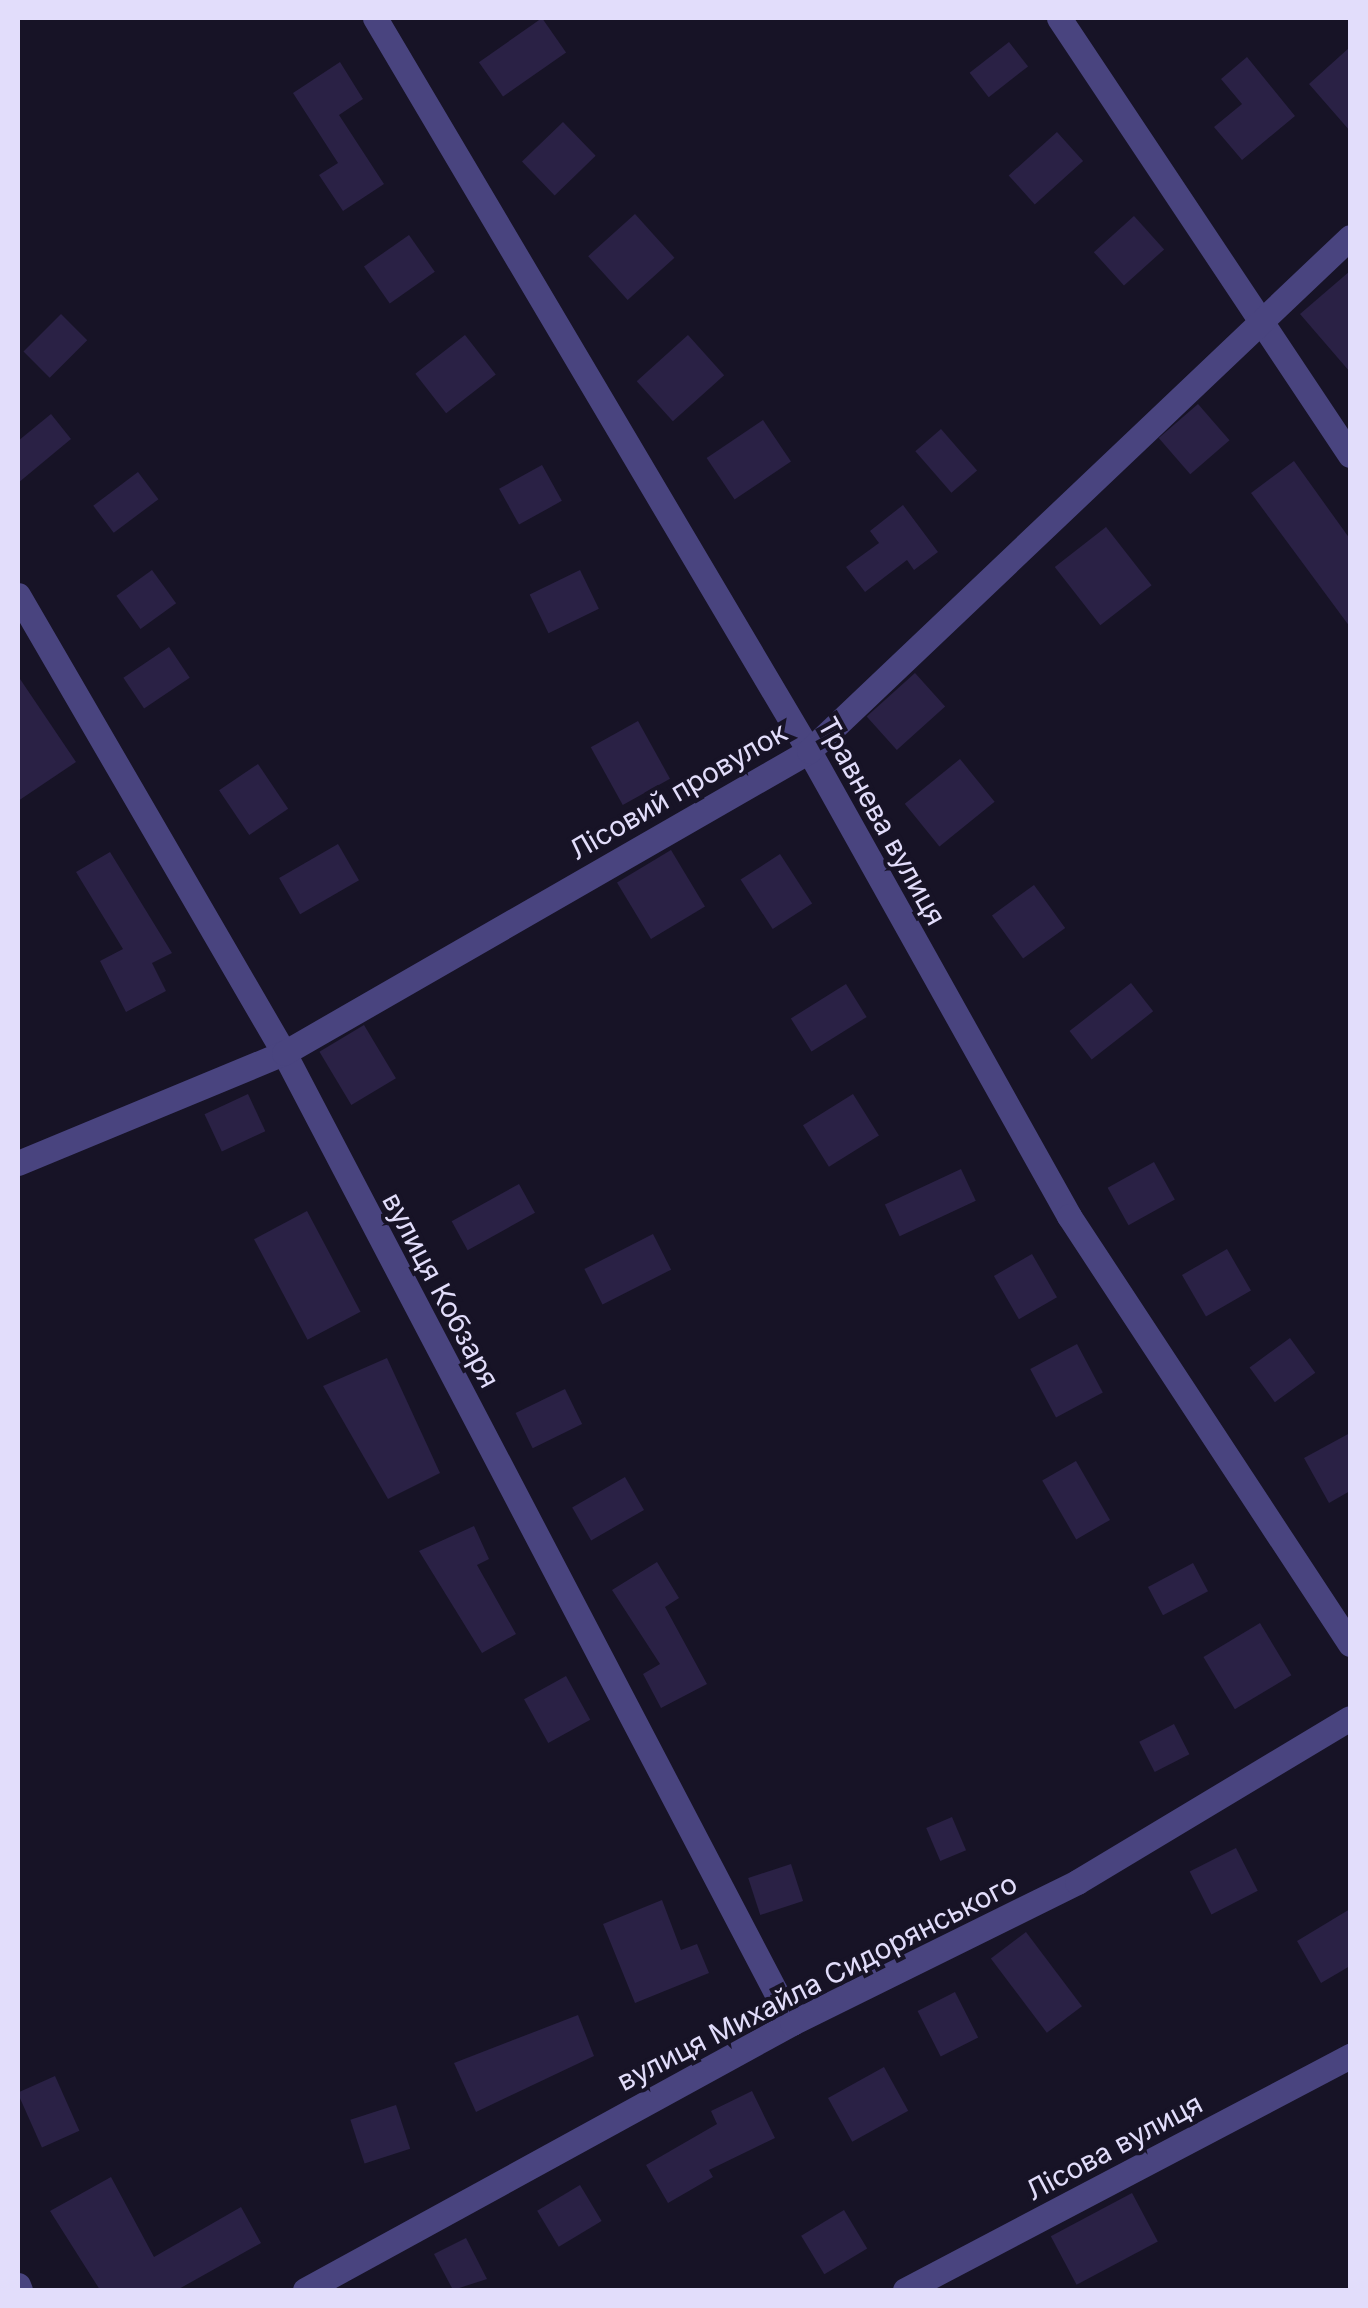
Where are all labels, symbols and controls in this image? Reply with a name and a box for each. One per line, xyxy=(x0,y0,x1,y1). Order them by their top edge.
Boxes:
street label: Травнева вулиця xyxy=(811,711,953,931)
street label: Лісовий провулок xyxy=(563,715,793,867)
street label: вулиця Кобзаря xyxy=(375,1187,507,1393)
street label: вулиця Михайла Сидорянського xyxy=(611,1866,1023,2098)
street label: Лісова вулиця xyxy=(1020,2086,1208,2208)

